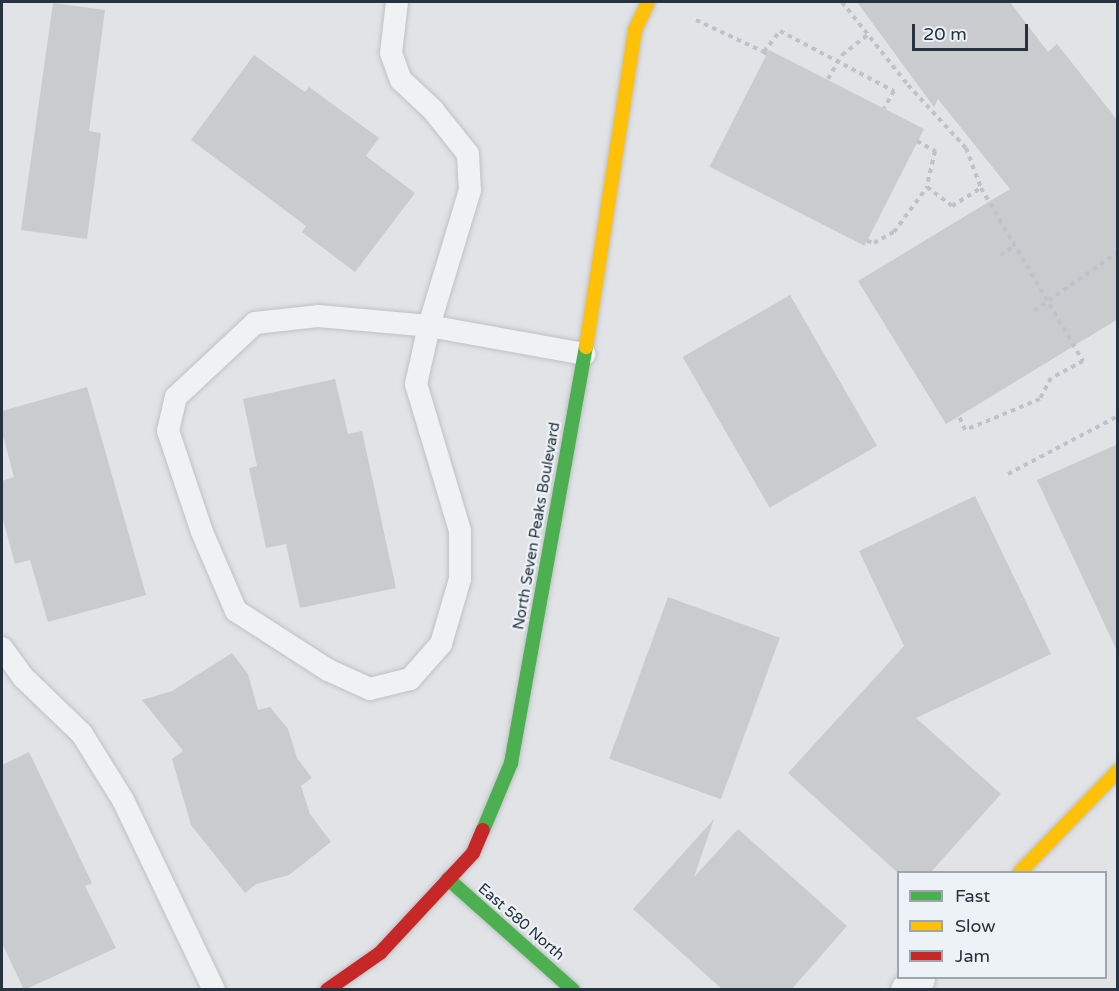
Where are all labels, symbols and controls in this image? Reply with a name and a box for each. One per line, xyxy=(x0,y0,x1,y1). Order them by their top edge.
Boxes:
scale bar xyxy=(915,12,1030,50)
text: 20 m xyxy=(923,23,967,45)
street label: North Seven Peaks Boulevard xyxy=(510,421,564,631)
legend xyxy=(897,871,1107,979)
street label: East 580 North xyxy=(474,880,568,964)
text: Fast xyxy=(955,885,990,907)
text: Slow xyxy=(955,915,996,937)
text: Jam xyxy=(955,945,990,967)

